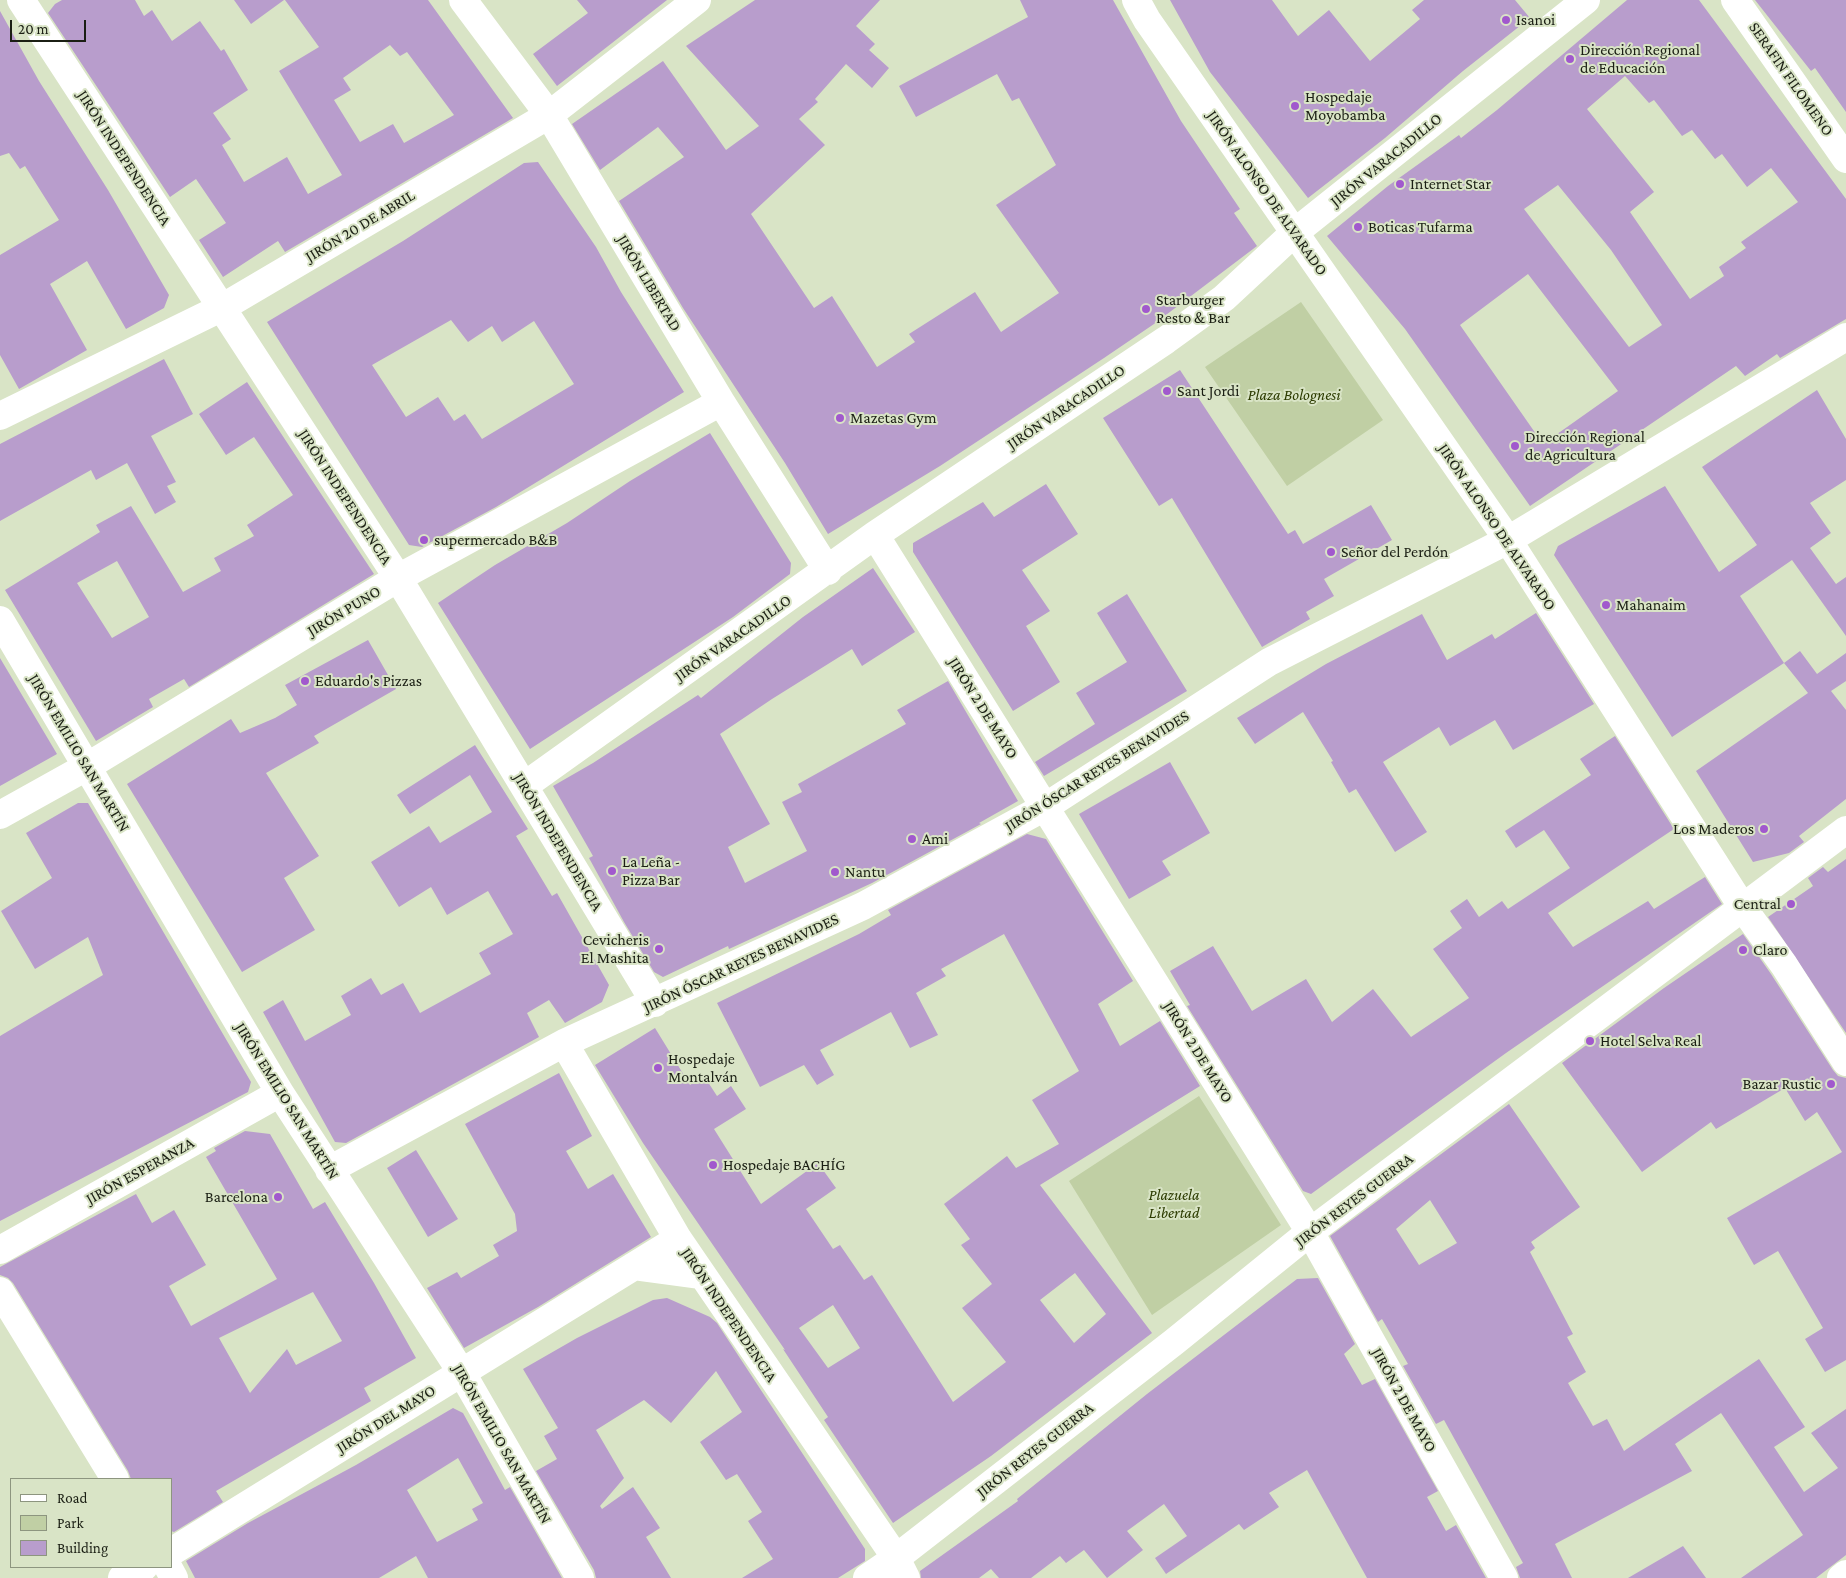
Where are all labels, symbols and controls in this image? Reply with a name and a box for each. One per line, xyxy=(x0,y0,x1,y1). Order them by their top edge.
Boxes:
scale bar xyxy=(12,10,89,42)
place label: Isanoi xyxy=(1516,10,1555,30)
marker: Isanoi xyxy=(1500,14,1512,26)
street label: SERAFIN FILOMENO xyxy=(1745,18,1837,140)
text: 20 m xyxy=(18,21,49,37)
place label: Dirección Regional de Educación xyxy=(1580,40,1700,78)
marker: Dirección Regional de Educación xyxy=(1564,53,1576,65)
street label: JIRÓN INDEPENDENCIA xyxy=(73,87,175,229)
place label: Hospedaje Moyobamba xyxy=(1305,87,1385,125)
marker: Hospedaje Moyobamba xyxy=(1289,100,1301,112)
street label: JIRÓN ALONSO DE ALVARADO xyxy=(1203,107,1331,279)
street label: JIRÓN VARACADILLO xyxy=(1326,109,1446,211)
place label: Internet Star xyxy=(1410,174,1491,194)
marker: Internet Star xyxy=(1394,178,1406,190)
street label: JIRÓN 20 DE ABRIL xyxy=(302,186,418,266)
place label: Boticas Tufarma xyxy=(1368,217,1473,237)
marker: Boticas Tufarma xyxy=(1352,221,1364,233)
street label: JIRÓN LIBERTAD xyxy=(613,231,685,335)
place label: Starburger Resto & Bar xyxy=(1156,290,1230,328)
marker: Starburger Resto & Bar xyxy=(1140,303,1152,315)
street label: JIRÓN VARACADILLO xyxy=(1003,360,1129,454)
place label: Sant Jordi xyxy=(1177,381,1239,401)
marker: Sant Jordi xyxy=(1161,385,1173,397)
park label: Plaza Bolognesi xyxy=(1248,385,1340,405)
place label: Mazetas Gym xyxy=(850,408,937,428)
marker: Mazetas Gym xyxy=(834,412,846,424)
street label: JIRÓN INDEPENDENCIA xyxy=(294,426,396,568)
place label: Dirección Regional de Agricultura xyxy=(1525,427,1645,465)
street label: JIRÓN ALONSO DE ALVARADO xyxy=(1434,440,1560,614)
marker: Dirección Regional de Agricultura xyxy=(1509,440,1521,452)
place label: supermercado B&B xyxy=(434,530,557,550)
marker: supermercado B&B xyxy=(418,534,430,546)
place label: Señor del Perdón xyxy=(1341,542,1448,562)
marker: Señor del Perdón xyxy=(1325,546,1337,558)
street label: JIRÓN PUNO xyxy=(304,582,384,640)
street label: JIRÓN VARACADILLO xyxy=(671,591,795,685)
place label: Mahanaim xyxy=(1616,595,1686,615)
marker: Mahanaim xyxy=(1600,599,1612,611)
street label: JIRÓN 2 DE MAYO xyxy=(944,654,1022,762)
street label: JIRÓN EMILIO SAN MARTÍN xyxy=(24,670,134,836)
place label: Eduardo's Pizzas xyxy=(315,671,422,691)
marker: Eduardo's Pizzas xyxy=(299,675,311,687)
street label: JIRÓN ÓSCAR REYES BENAVIDES xyxy=(1001,706,1193,836)
street label: JIRÓN INDEPENDENCIA xyxy=(509,769,607,915)
place label: Los Maderos xyxy=(1673,819,1754,839)
marker: Los Maderos xyxy=(1758,823,1770,835)
place label: Ami xyxy=(922,829,948,849)
marker: Ami xyxy=(906,833,918,845)
place label: La Leña - Pizza Bar xyxy=(622,852,680,890)
place label: Nantu xyxy=(845,862,885,882)
marker: La Leña - Pizza Bar xyxy=(606,865,618,877)
marker: Nantu xyxy=(829,866,841,878)
place label: Central xyxy=(1734,894,1781,914)
marker: Central xyxy=(1785,898,1797,910)
street label: JIRÓN ÓSCAR REYES BENAVIDES xyxy=(640,909,842,1017)
place label: Cevicheris El Mashita xyxy=(581,930,649,968)
place label: Claro xyxy=(1753,940,1787,960)
marker: Cevicheris El Mashita xyxy=(653,943,665,955)
marker: Claro xyxy=(1737,944,1749,956)
street label: JIRÓN 2 DE MAYO xyxy=(1159,998,1237,1106)
street label: JIRÓN EMILIO SAN MARTÍN xyxy=(231,1019,343,1183)
place label: Hotel Selva Real xyxy=(1600,1031,1702,1051)
marker: Hotel Selva Real xyxy=(1584,1035,1596,1047)
place label: Hospedaje Montalván xyxy=(668,1049,738,1087)
marker: Hospedaje Montalván xyxy=(652,1062,664,1074)
place label: Bazar Rustic xyxy=(1742,1074,1821,1094)
marker: Bazar Rustic xyxy=(1825,1078,1837,1090)
street label: JIRÓN ESPERANZA xyxy=(82,1133,198,1209)
street label: JIRÓN REYES GUERRA xyxy=(1291,1149,1417,1251)
place label: Hospedaje BACHÍG xyxy=(723,1155,845,1175)
marker: Hospedaje BACHÍG xyxy=(707,1159,719,1171)
park label: Plazuela Libertad xyxy=(1148,1185,1200,1223)
place label: Barcelona xyxy=(205,1187,268,1207)
marker: Barcelona xyxy=(272,1191,284,1203)
street label: JIRÓN INDEPENDENCIA xyxy=(677,1244,781,1386)
street label: JIRÓN 2 DE MAYO xyxy=(1367,1345,1441,1455)
street label: JIRÓN EMILIO SAN MARTÍN xyxy=(448,1361,556,1527)
street label: JIRÓN DEL MAYO xyxy=(333,1381,439,1457)
street label: JIRÓN REYES GUERRA xyxy=(973,1398,1097,1502)
legend xyxy=(10,1478,172,1568)
text: Road xyxy=(57,1490,87,1506)
text: Park xyxy=(57,1515,84,1531)
text: Building xyxy=(57,1540,108,1556)

